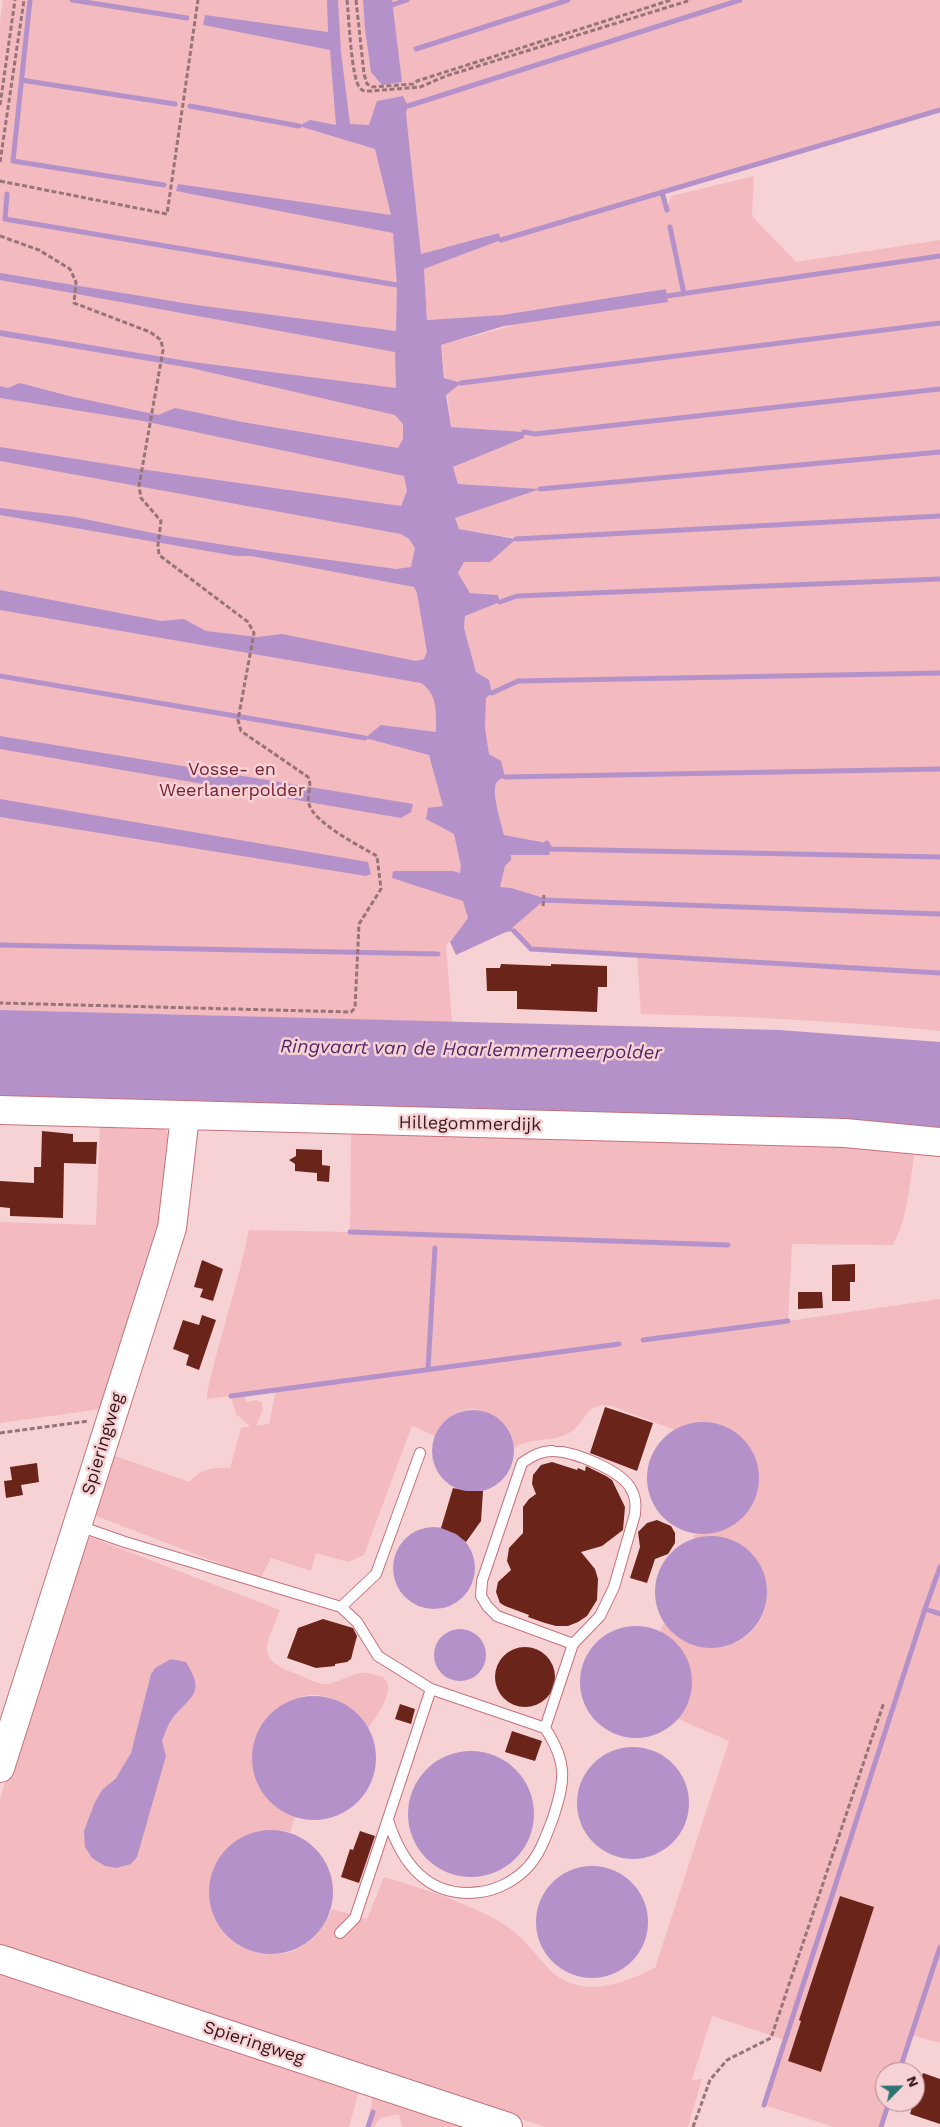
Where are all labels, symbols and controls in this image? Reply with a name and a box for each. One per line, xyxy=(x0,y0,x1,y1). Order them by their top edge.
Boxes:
park label: Vosse- en Weerlanerpolder xyxy=(159,759,305,802)
water label: Ringvaart van de Haarlemmermeerpolder xyxy=(280,1035,662,1065)
street label: Hillegommerdijk xyxy=(399,1112,541,1136)
street label: Spieringweg xyxy=(77,1390,129,1498)
street label: Spieringweg xyxy=(201,2016,307,2070)
north arrow xyxy=(875,2062,925,2112)
text: N xyxy=(903,2074,922,2089)

